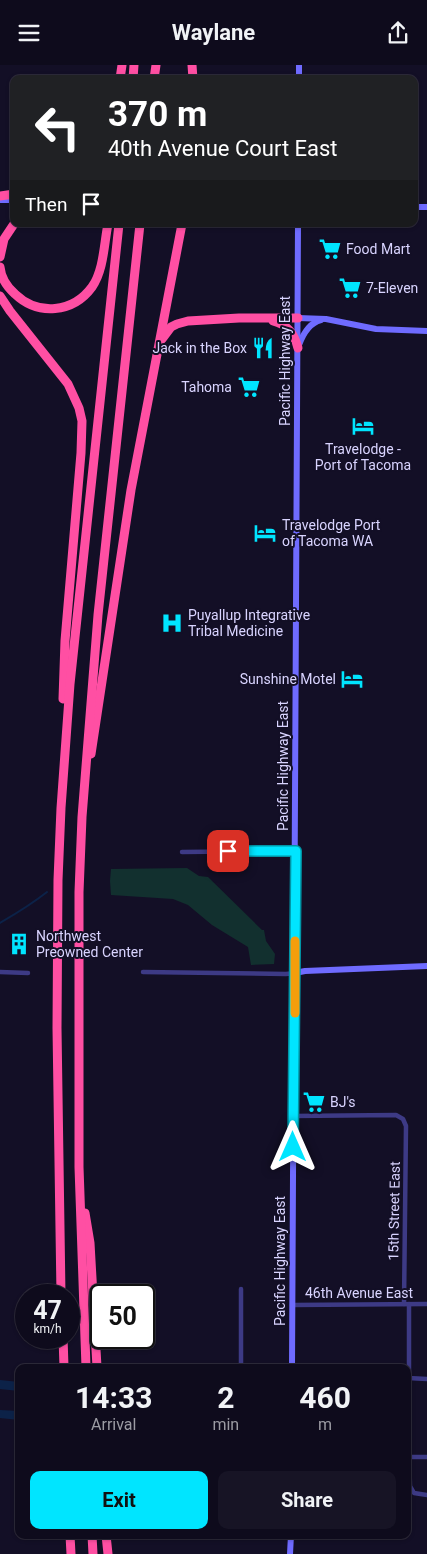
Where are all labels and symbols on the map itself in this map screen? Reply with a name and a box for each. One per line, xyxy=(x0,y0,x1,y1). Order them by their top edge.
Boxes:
supermarket icon: Food Mart xyxy=(317,236,343,262)
place label: Food Mart xyxy=(346,241,411,257)
supermarket icon: 7-Eleven xyxy=(337,275,363,301)
place label: 7-Eleven xyxy=(366,280,418,296)
street label: Pacific Highway East xyxy=(277,296,293,426)
restaurant icon: Jack in the Box xyxy=(250,335,276,361)
place label: Jack in the Box xyxy=(152,340,247,356)
supermarket icon: Tahoma xyxy=(236,374,262,400)
place label: Tahoma xyxy=(181,379,232,395)
hotel icon: Travelodge - Port of Tacoma xyxy=(350,413,376,439)
place label: Travelodge - Port of Tacoma xyxy=(315,441,411,473)
place label: Travelodge Port of Tacoma WA xyxy=(282,517,381,549)
hotel icon: Travelodge Port of Tacoma WA xyxy=(252,520,278,546)
place label: Puyallup Integrative Tribal Medicine xyxy=(188,607,310,639)
hospital icon: Puyallup Integrative Tribal Medicine xyxy=(159,610,185,636)
hotel icon: Sunshine Motel xyxy=(339,666,365,692)
place label: Sunshine Motel xyxy=(240,671,336,687)
street label: Pacific Highway East xyxy=(275,701,291,831)
pin xyxy=(207,830,249,872)
place label: Northwest Preowned Center xyxy=(36,928,143,960)
building icon: Northwest Preowned Center xyxy=(6,931,32,957)
supermarket icon: BJ's xyxy=(301,1089,327,1115)
place label: BJ's xyxy=(330,1094,356,1110)
position arrow xyxy=(266,1120,318,1172)
street label: 15th Street East xyxy=(385,1161,403,1261)
street label: Pacific Highway East xyxy=(272,1196,288,1326)
speed limit sign: 50 xyxy=(90,1284,155,1349)
street label: 46th Avenue East xyxy=(305,1285,413,1301)

